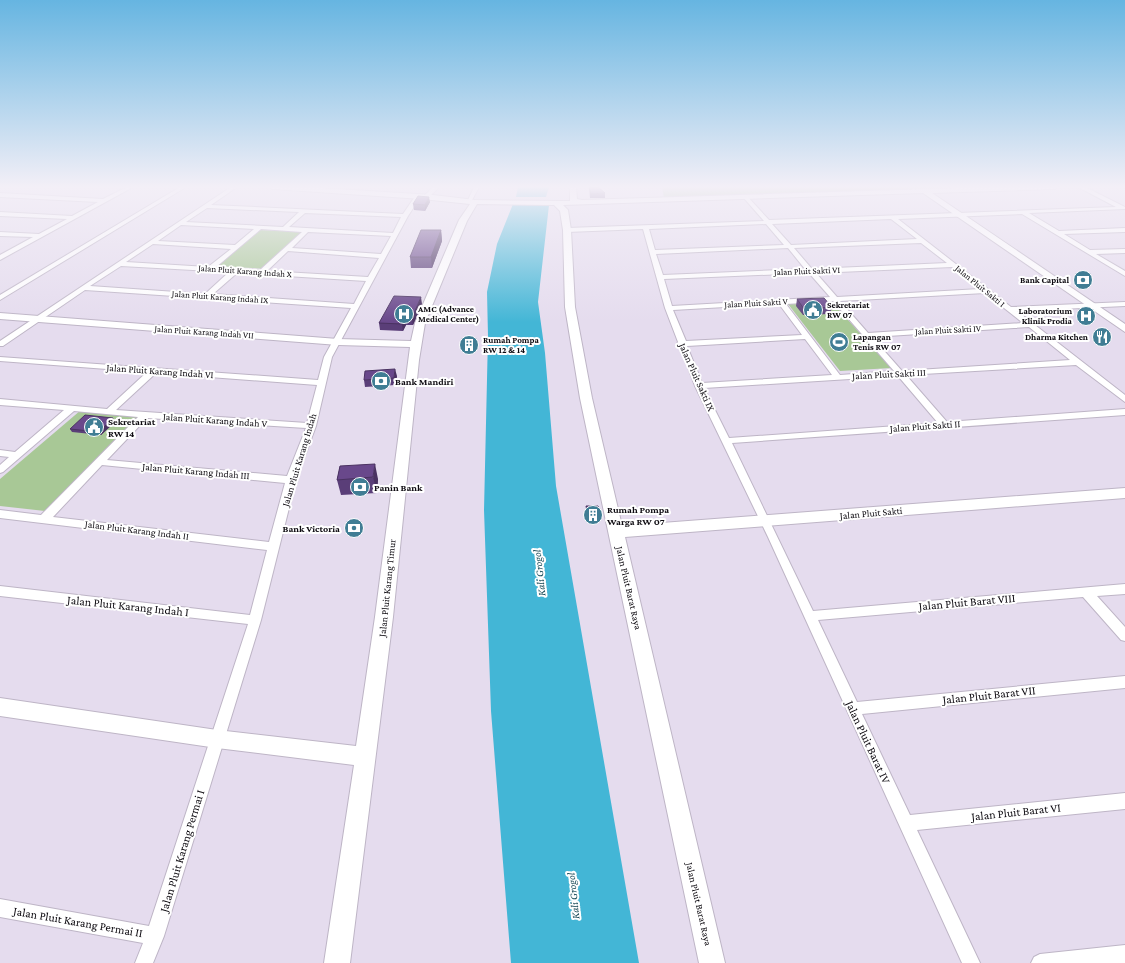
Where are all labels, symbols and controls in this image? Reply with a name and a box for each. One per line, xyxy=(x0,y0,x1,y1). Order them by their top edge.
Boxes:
street label: Jalan Pluit Sakti I xyxy=(952,262,1007,309)
street label: Jalan Pluit Karang Indah X xyxy=(197,263,293,279)
street label: Jalan Pluit Sakti VI xyxy=(773,265,840,277)
bank icon: Bank Capital xyxy=(1072,269,1094,291)
place label: Bank Capital xyxy=(1020,275,1069,285)
street label: Jalan Pluit Karang Indah IX xyxy=(170,289,269,305)
street label: Jalan Pluit Sakti V xyxy=(723,296,789,310)
public building icon: Sekretariat RW 07 xyxy=(802,299,824,321)
place label: Sekretariat RW 07 xyxy=(827,300,870,320)
hospital icon: AMC (Advance Medical Center) xyxy=(393,303,415,325)
place label: AMC (Advance Medical Center) xyxy=(417,304,479,325)
hospital icon: Laboratorium Klinik Prodia xyxy=(1075,305,1097,327)
place label: Laboratorium Klinik Prodia xyxy=(1019,306,1073,326)
street label: Jalan Pluit Karang Indah VII xyxy=(153,323,254,340)
street label: Jalan Pluit Sakti IV xyxy=(914,323,982,337)
restaurant icon: Dharma Kitchen xyxy=(1091,326,1113,348)
sports icon: Lapangan Tenis RW 07 xyxy=(828,331,850,353)
place label: Lapangan Tenis RW 07 xyxy=(853,332,901,352)
place label: Dharma Kitchen xyxy=(1025,332,1089,342)
building icon: Rumah Pompa RW 12 & 14 xyxy=(458,334,480,356)
place label: Rumah Pompa RW 12 & 14 xyxy=(483,335,539,355)
street label: Jalan Pluit Sakti IX xyxy=(677,340,717,413)
street label: Jalan Pluit Karang Indah VI xyxy=(105,362,214,380)
street label: Jalan Pluit Sakti III xyxy=(851,367,926,381)
bank icon: Bank Mandiri xyxy=(370,370,392,392)
place label: Bank Mandiri xyxy=(395,376,454,387)
street label: Jalan Pluit Karang Indah V xyxy=(162,411,268,429)
street label: Jalan Pluit Karang Indah xyxy=(279,411,319,509)
public building icon: Sekretariat RW 14 xyxy=(83,416,105,438)
place label: Sekretariat RW 14 xyxy=(108,416,156,439)
street label: Jalan Pluit Sakti II xyxy=(888,418,961,434)
street label: Jalan Pluit Karang Indah III xyxy=(141,461,250,481)
bank icon: Panin Bank xyxy=(349,476,371,498)
place label: Panin Bank xyxy=(374,482,423,493)
building icon: Rumah Pompa Warga RW 07 xyxy=(582,504,604,526)
place label: Rumah Pompa Warga RW 07 xyxy=(606,504,669,527)
street label: Jalan Pluit Sakti xyxy=(838,505,903,521)
bank icon: Bank Victoria xyxy=(343,517,365,539)
street label: Jalan Pluit Karang Indah II xyxy=(83,518,190,542)
place label: Bank Victoria xyxy=(283,523,340,534)
street label: Jalan Pluit Karang Timur xyxy=(376,538,398,638)
street label: Jalan Pluit Barat Raya xyxy=(614,544,644,631)
water label: Kali Grogol xyxy=(531,549,548,597)
street label: Jalan Pluit Barat VIII xyxy=(917,591,1016,613)
street label: Jalan Pluit Karang Indah I xyxy=(66,593,190,619)
street label: Jalan Pluit Barat VII xyxy=(941,683,1037,707)
street label: Jalan Pluit Barat IV xyxy=(842,697,893,786)
street label: Jalan Pluit Karang Permai I xyxy=(156,788,207,915)
street label: Jalan Pluit Barat VI xyxy=(970,800,1062,824)
street label: Jalan Pluit Barat Raya xyxy=(684,860,714,947)
water label: Kali Grogol xyxy=(565,872,582,920)
street label: Jalan Pluit Karang Permai II xyxy=(11,904,144,940)

